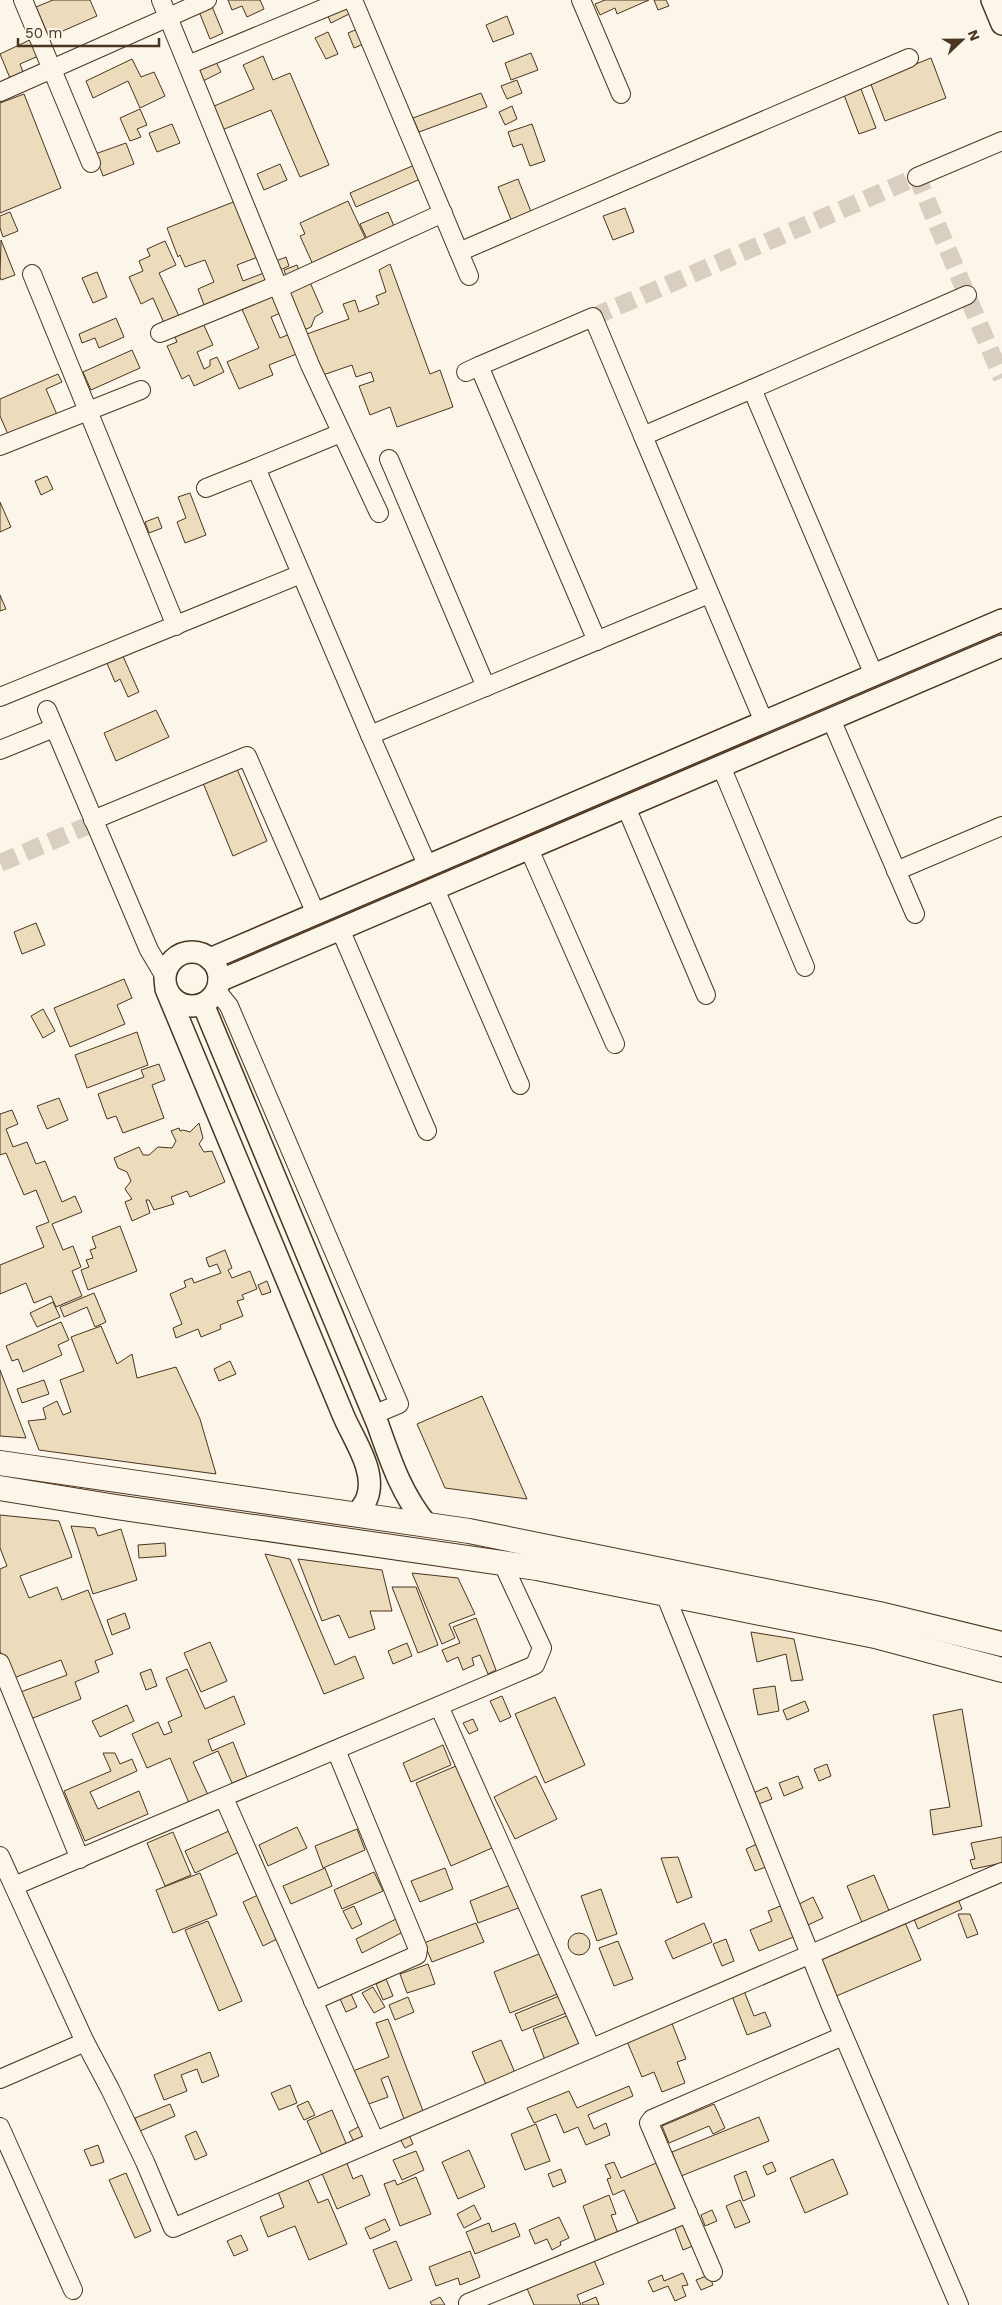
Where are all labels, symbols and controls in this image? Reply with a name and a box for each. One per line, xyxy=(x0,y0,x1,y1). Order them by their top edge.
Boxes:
scale bar xyxy=(18,15,159,47)
north arrow xyxy=(937,15,987,65)
text: 50 m xyxy=(25,24,62,42)
text: N xyxy=(965,27,983,43)

